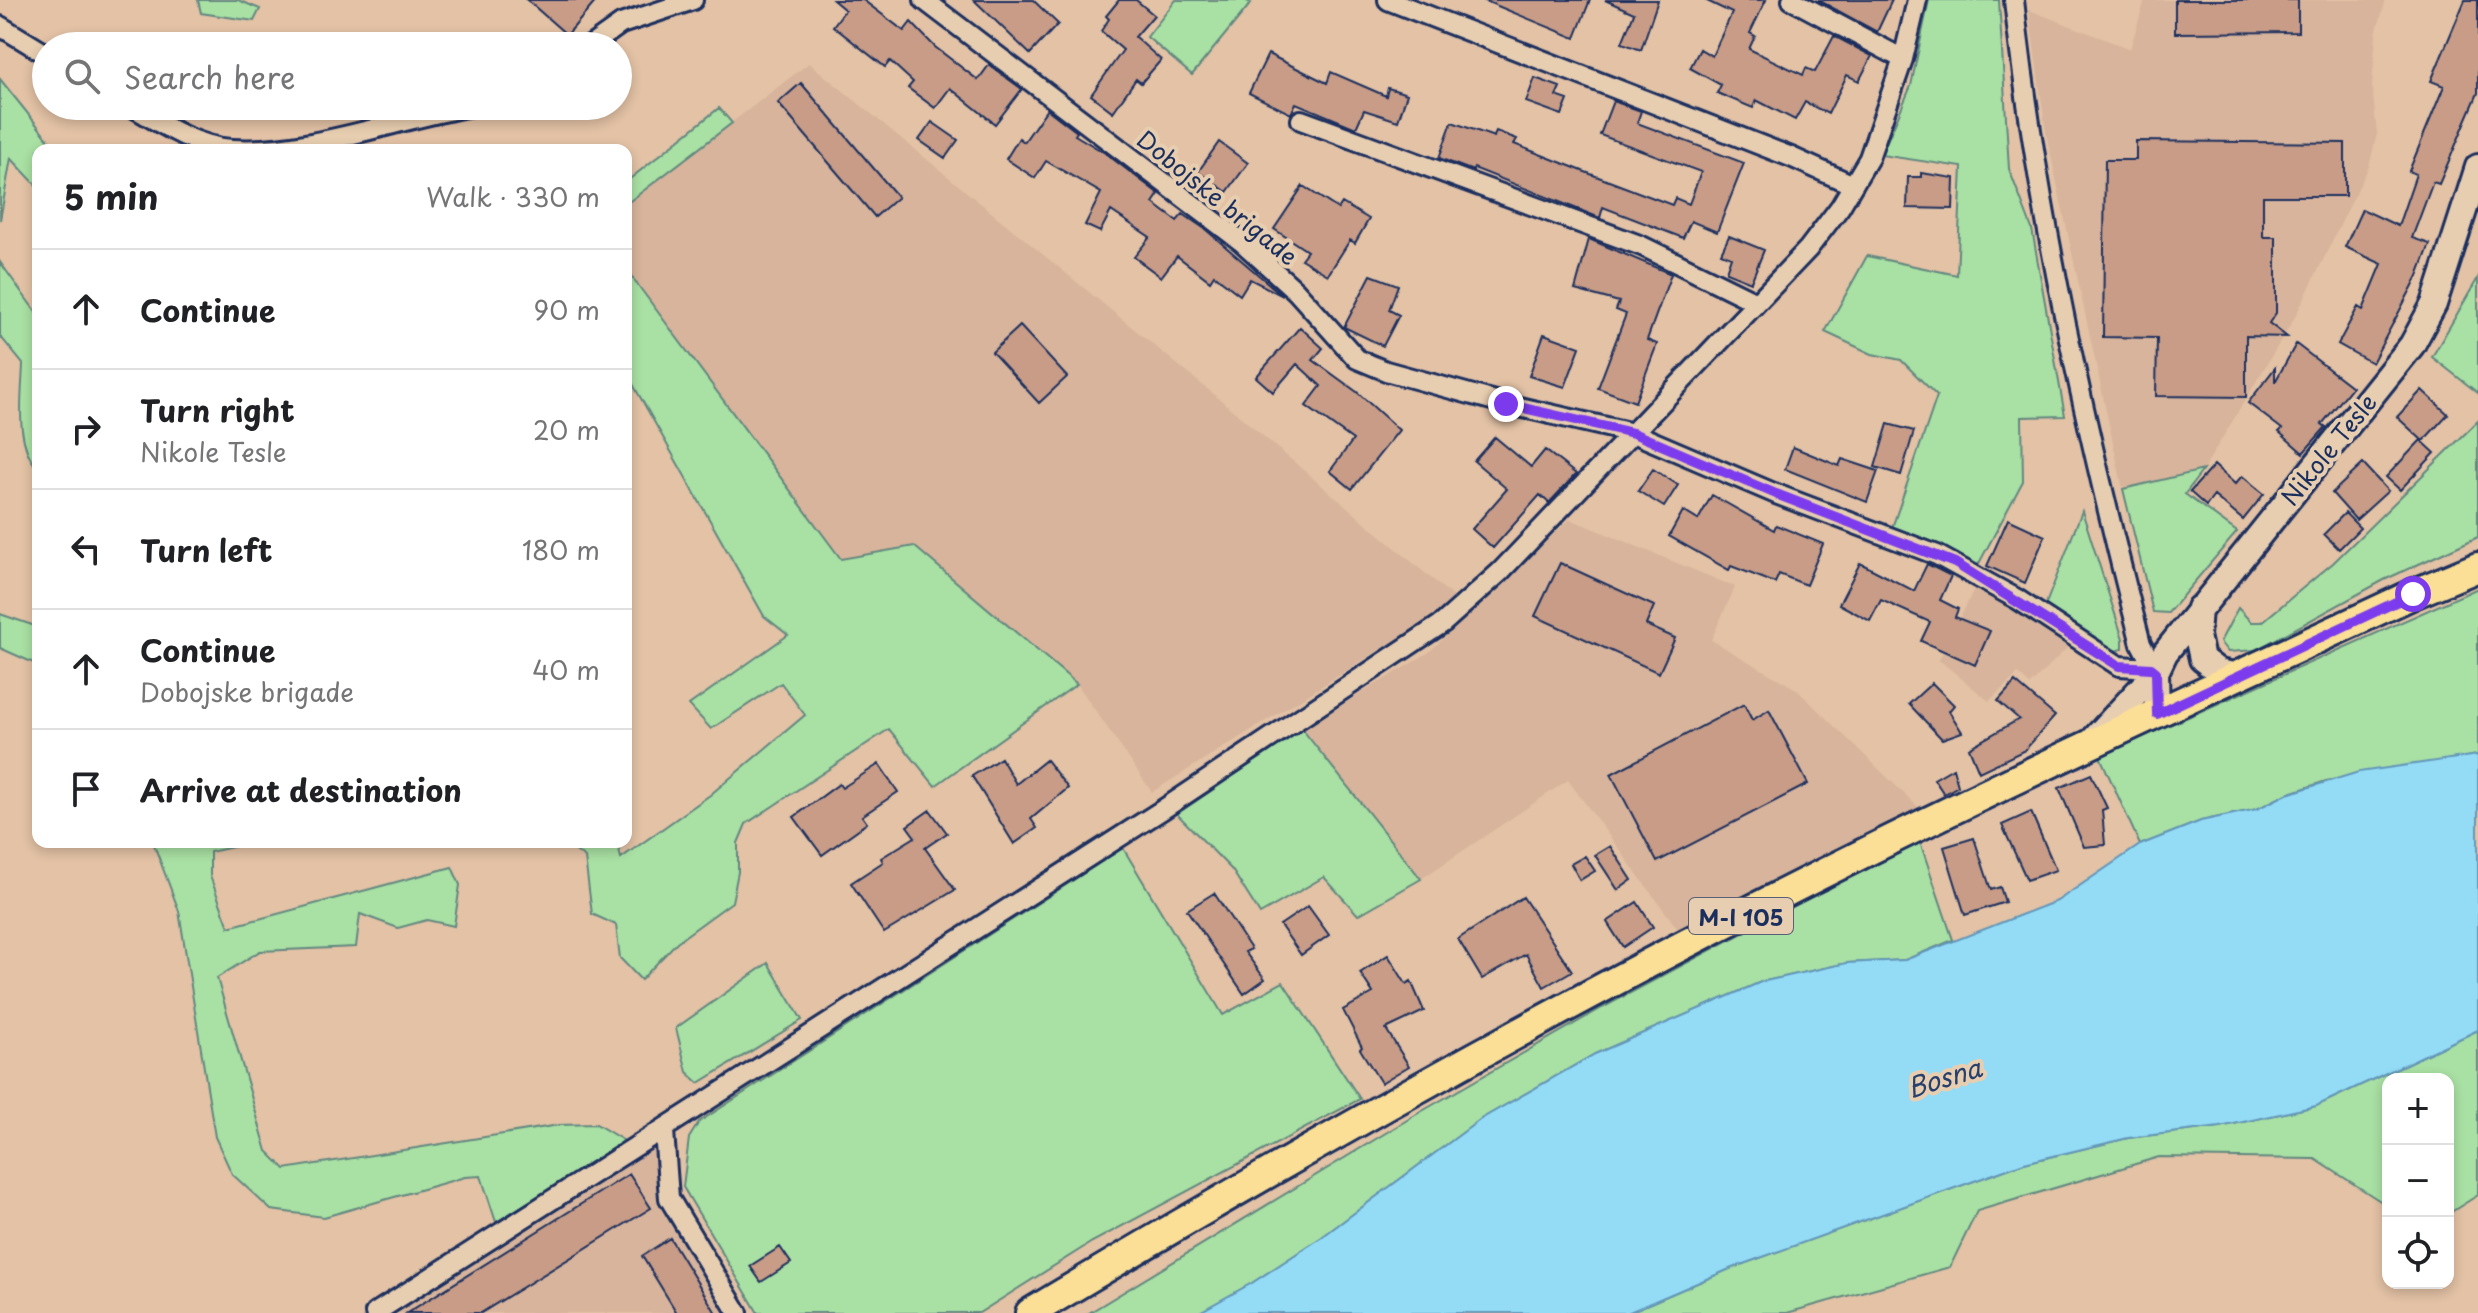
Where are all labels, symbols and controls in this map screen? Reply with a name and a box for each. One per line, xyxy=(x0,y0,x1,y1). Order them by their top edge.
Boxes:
search box xyxy=(32,32,632,120)
icon: search xyxy=(60,54,104,98)
text: Search here xyxy=(124,54,296,99)
street label: Dobojske brigade xyxy=(1130,121,1306,273)
text: 5 min xyxy=(64,170,158,222)
text: Walk · 330 m xyxy=(426,177,600,216)
icon: ahead xyxy=(64,287,108,331)
text: Continue xyxy=(140,287,275,332)
text: 90 m xyxy=(533,290,600,329)
street label: Nikole Tesle xyxy=(2271,385,2385,513)
route end xyxy=(1488,386,1524,422)
text: Turn right xyxy=(140,387,295,432)
icon: right xyxy=(64,407,108,451)
text: 20 m xyxy=(533,410,600,449)
text: Nikole Tesle xyxy=(140,432,287,471)
icon: left xyxy=(64,527,108,571)
text: Turn left xyxy=(140,527,272,572)
text: 180 m xyxy=(522,530,600,569)
route start xyxy=(2395,576,2431,612)
text: Continue xyxy=(140,627,275,672)
icon: ahead xyxy=(64,647,108,691)
text: 40 m xyxy=(532,650,600,689)
text: Dobojske brigade xyxy=(140,672,354,711)
icon: arrive xyxy=(64,767,108,811)
text: Arrive at destination xyxy=(140,767,462,812)
road number: M-I 105 xyxy=(1689,898,1793,934)
water label: Bosna xyxy=(1902,1047,1987,1107)
map controls xyxy=(2382,1073,2454,1289)
button: + xyxy=(2382,1073,2454,1145)
button: − xyxy=(2382,1145,2454,1217)
button: locate xyxy=(2382,1217,2454,1289)

